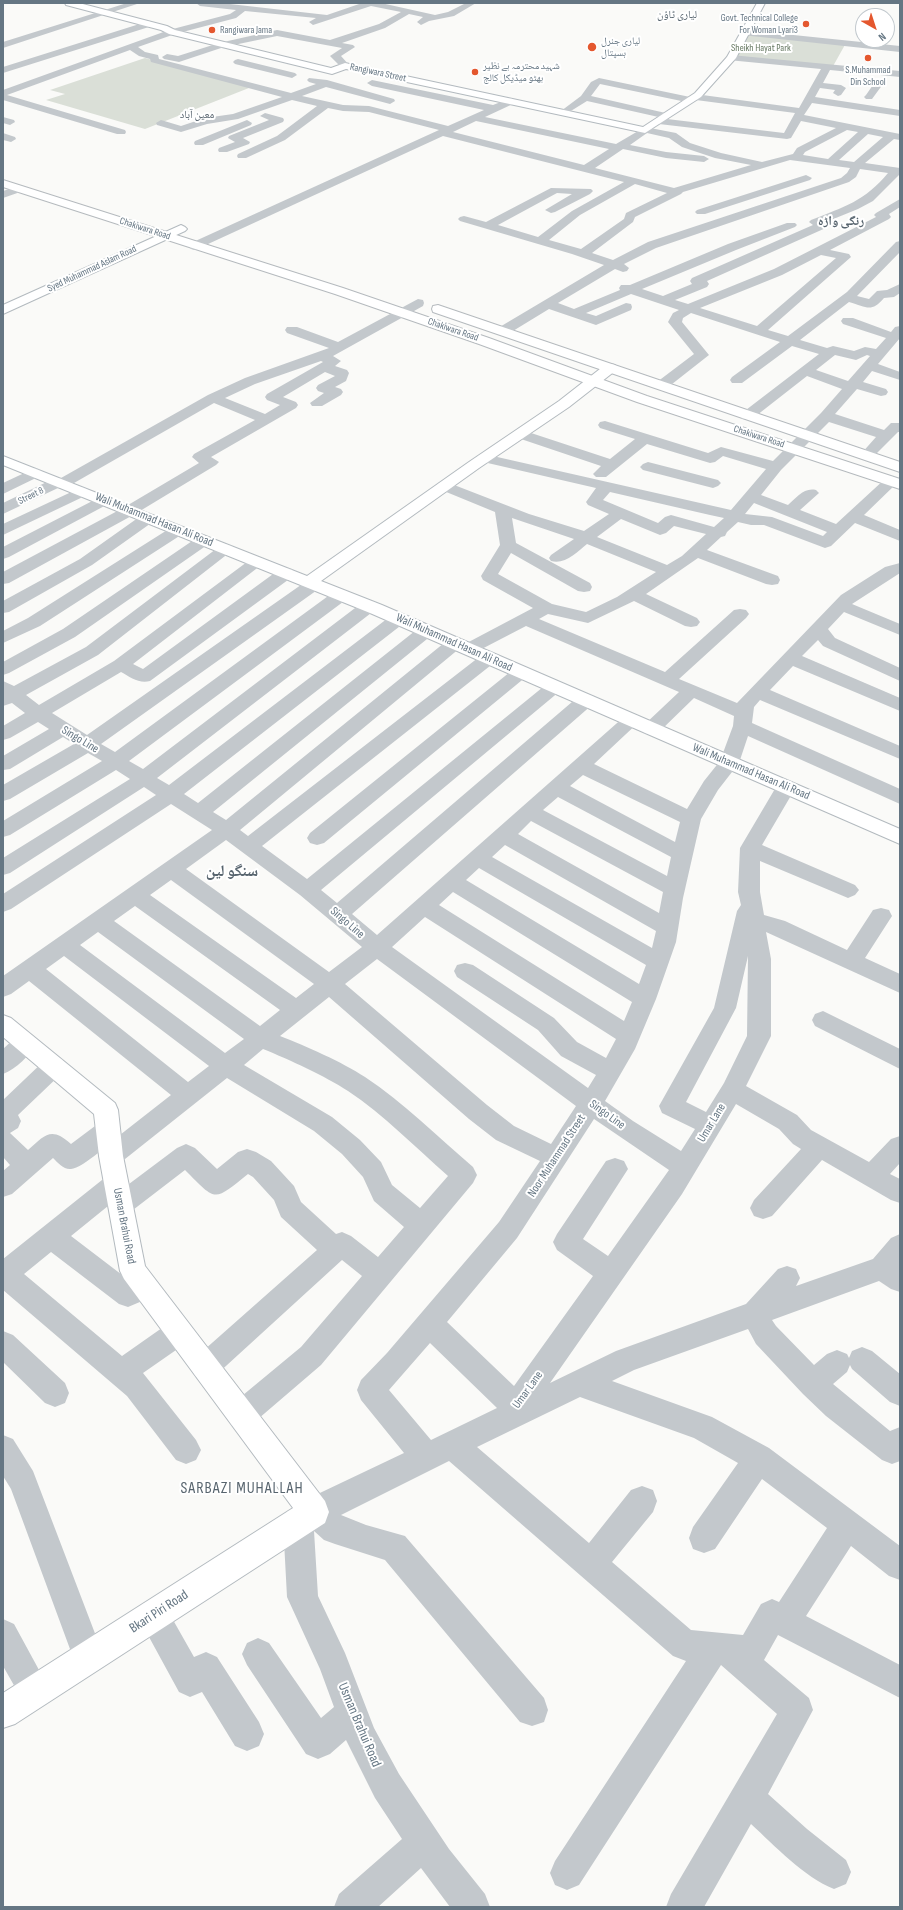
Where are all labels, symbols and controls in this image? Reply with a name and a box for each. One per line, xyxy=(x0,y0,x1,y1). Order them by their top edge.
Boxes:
district label: لیاری ٹاؤن xyxy=(657,8,697,22)
north arrow xyxy=(855,8,895,48)
place label: Govt. Technical College For Woman Lyari3 xyxy=(721,12,798,36)
marker: Govt. Technical College For Woman Lyari3 xyxy=(801,19,811,29)
place label: Rangiwara Jama xyxy=(220,24,272,36)
marker: Rangiwara Jama xyxy=(207,25,217,35)
text: N xyxy=(876,30,889,44)
place label: لیاری جنرل ہسپتال xyxy=(601,35,640,58)
marker: لیاری جنرل ہسپتال xyxy=(586,41,598,53)
park label: Sheikh Hayat Park xyxy=(731,42,791,54)
marker: S.Muhammad Din School xyxy=(863,53,873,63)
place label: شہید محترمہ بے نظیر بھٹو میڈیکل کالج xyxy=(483,60,560,84)
street label: Rangiwara Street xyxy=(349,61,407,85)
place label: S.Muhammad Din School xyxy=(845,64,891,88)
marker: شہید محترمہ بے نظیر بھٹو میڈیکل کالج xyxy=(470,67,480,77)
district label: معین آباد xyxy=(180,108,214,122)
district label: رنگی واڑہ xyxy=(818,214,864,230)
street label: Chakiwara Road xyxy=(118,215,172,243)
street label: Syed Muhammad Aslam Road xyxy=(46,243,138,295)
street label: Chakiwara Road xyxy=(426,316,480,344)
street label: Chakiwara Road xyxy=(732,423,786,451)
street label: Street 8 xyxy=(16,485,46,507)
street label: Wali Muhammad Hasan Ali Road xyxy=(93,490,215,550)
street label: Wali Muhammad Hasan Ali Road xyxy=(393,611,515,675)
street label: Singo Line xyxy=(59,723,101,757)
street label: Wali Muhammad Hasan Ali Road xyxy=(690,741,812,803)
district label: سنگو لین xyxy=(206,862,258,882)
street label: Singo Line xyxy=(327,904,367,942)
street label: Singo Line xyxy=(586,1097,628,1133)
street label: Umar Lane xyxy=(695,1101,729,1145)
street label: Noor Muhammad Street xyxy=(525,1112,589,1200)
street label: Usman Brahui Road xyxy=(110,1187,138,1265)
street label: Umar Lane xyxy=(510,1369,546,1411)
district label: SARBAZI MUHALLAH xyxy=(180,1479,304,1499)
street label: Bkari Piri Road xyxy=(127,1587,191,1637)
street label: Usman Brahui Road xyxy=(334,1680,384,1770)

